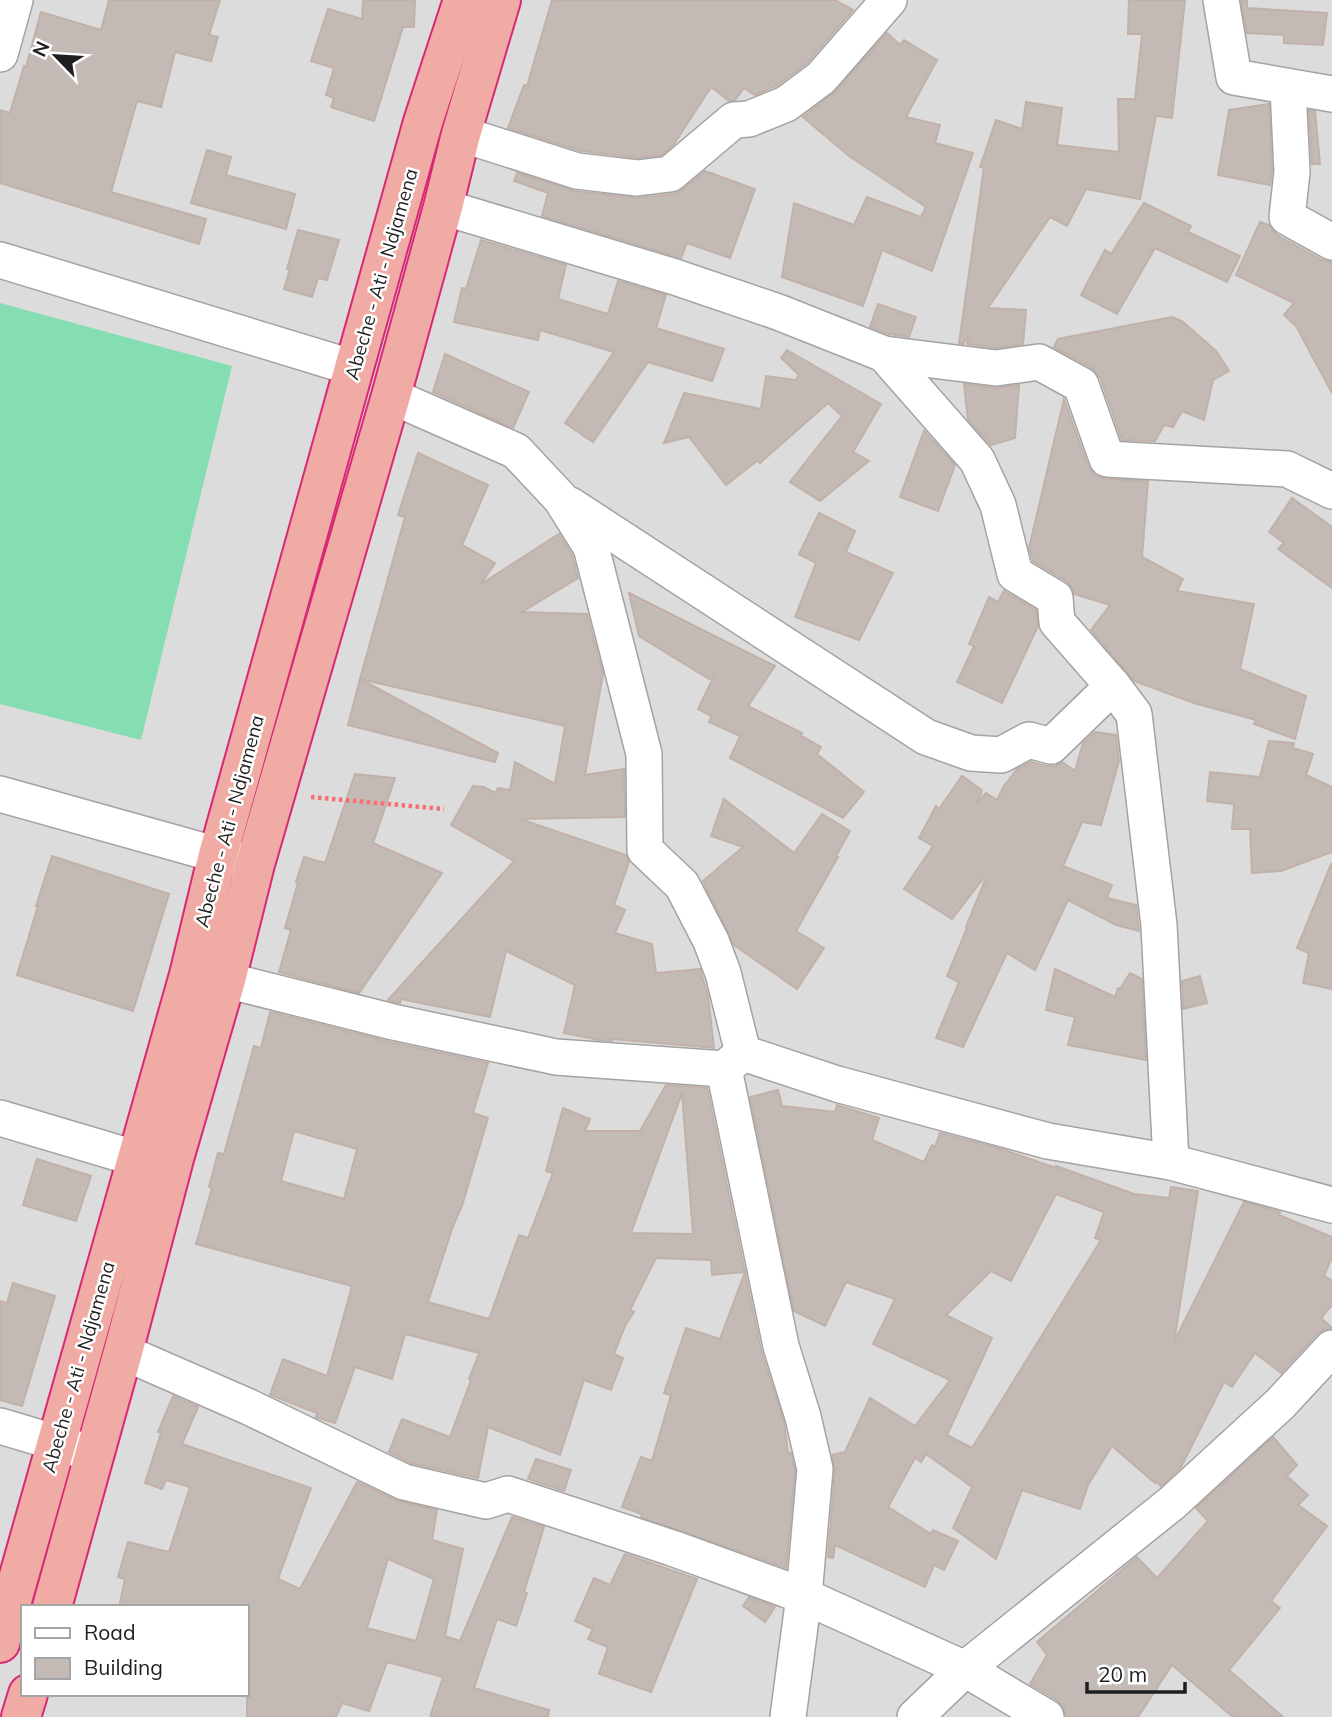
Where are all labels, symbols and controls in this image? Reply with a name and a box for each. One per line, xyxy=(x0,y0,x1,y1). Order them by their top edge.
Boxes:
north arrow xyxy=(21,21,91,91)
text: N xyxy=(27,37,55,60)
street label: Abeche - Ati - Ndjamena xyxy=(339,166,423,382)
street label: Abeche - Ati - Ndjamena xyxy=(189,712,269,930)
street label: Abeche - Ati - Ndjamena xyxy=(36,1259,120,1475)
legend xyxy=(21,1605,248,1696)
text: Road xyxy=(84,1619,135,1645)
scale bar xyxy=(1087,1650,1185,1694)
text: Building xyxy=(84,1654,163,1680)
text: 20 m xyxy=(1098,1661,1147,1687)

